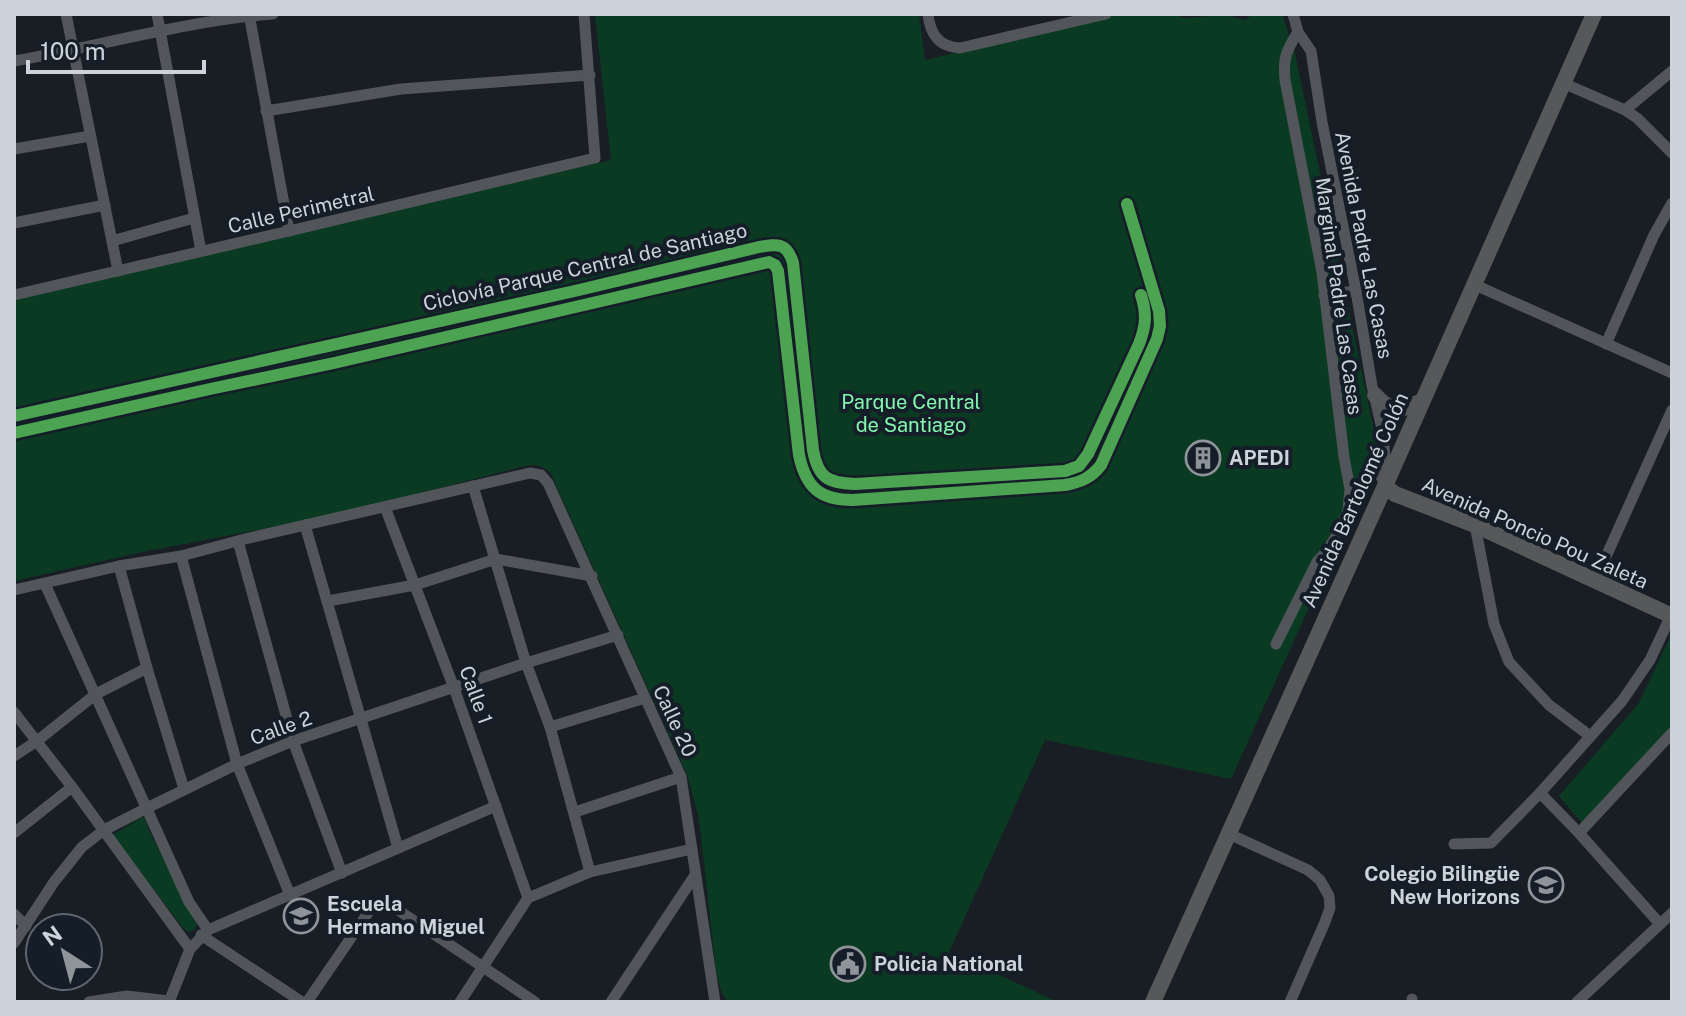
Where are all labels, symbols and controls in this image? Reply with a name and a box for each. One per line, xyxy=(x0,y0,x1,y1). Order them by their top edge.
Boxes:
scale bar xyxy=(28,24,204,74)
text: 100 m xyxy=(40,37,106,65)
street label: Avenida Padre Las Casas xyxy=(1330,129,1398,361)
street label: Marginal Padre Las Casas xyxy=(1310,176,1368,416)
street label: Calle Perimetral xyxy=(226,182,376,238)
street label: Ciclovía Parque Central de Santiago xyxy=(421,218,749,316)
street label: Avenida Bartolomé Colón xyxy=(1297,389,1413,611)
park label: Parque Central de Santiago xyxy=(841,390,981,437)
building icon: APEDI xyxy=(1184,439,1222,477)
place label: APEDI xyxy=(1229,446,1290,470)
street label: Avenida Poncio Pou Zaleta xyxy=(1418,472,1652,594)
street label: Calle 1 xyxy=(454,663,498,727)
street label: Calle 20 xyxy=(648,681,702,761)
street label: Calle 2 xyxy=(247,706,315,750)
place label: Colegio Bilingüe New Horizons xyxy=(1364,862,1520,909)
school or university icon: Colegio Bilingüe New Horizons xyxy=(1527,866,1565,904)
place label: Escuela Hermano Miguel xyxy=(327,892,485,939)
school or university icon: Escuela Hermano Miguel xyxy=(282,897,320,935)
north arrow xyxy=(24,912,104,992)
text: N xyxy=(38,920,67,951)
public building icon: Policia National xyxy=(829,945,867,983)
place label: Policia National xyxy=(874,952,1024,976)

